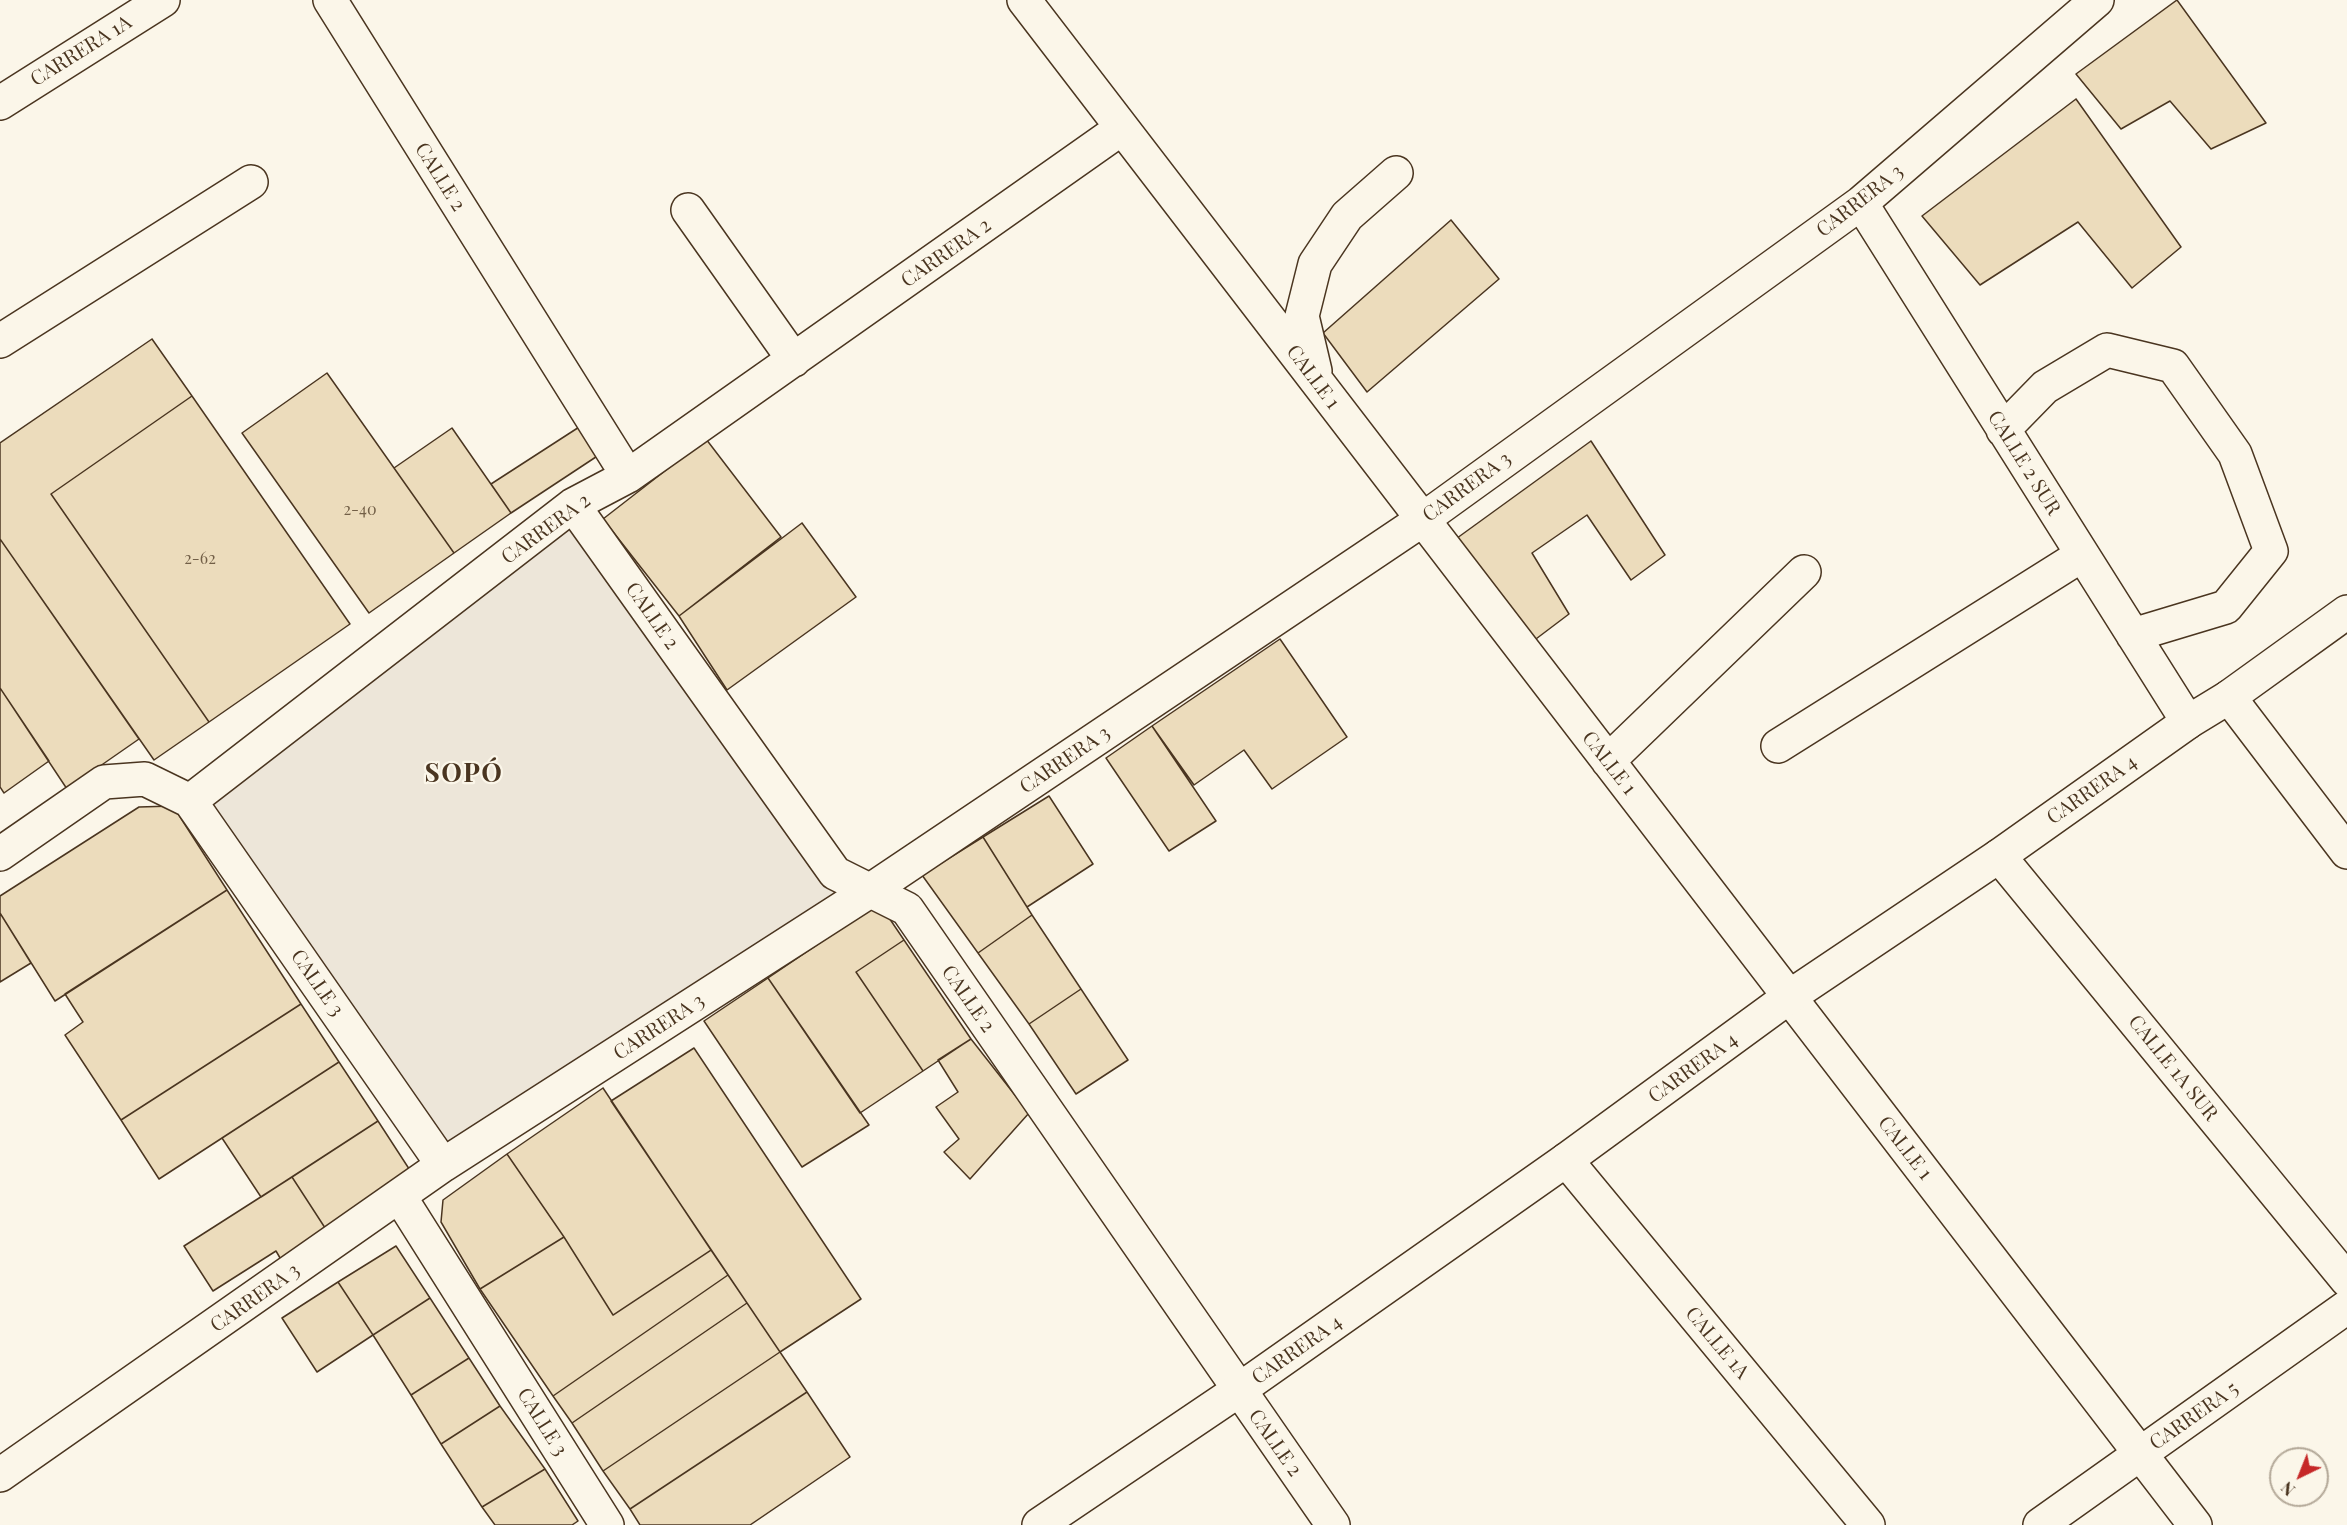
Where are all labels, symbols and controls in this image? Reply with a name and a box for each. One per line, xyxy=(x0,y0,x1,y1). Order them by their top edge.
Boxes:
street label: CARRERA 1A xyxy=(26,10,136,92)
street label: CALLE 2 xyxy=(410,138,470,216)
street label: CARRERA 3 xyxy=(1812,160,1908,242)
street label: CARRERA 2 xyxy=(896,213,996,293)
street label: CALLE 1 xyxy=(1281,340,1345,414)
street label: CALLE 2 SUR xyxy=(1982,406,2066,520)
street label: CARRERA 3 xyxy=(1418,447,1516,527)
street label: CARRERA 2 xyxy=(497,489,595,569)
house number: 2-40 xyxy=(343,500,377,520)
house number: 2-62 xyxy=(184,549,216,569)
street label: CALLE 2 xyxy=(620,578,684,654)
street label: CARRERA 3 xyxy=(1015,721,1115,799)
street label: CALLE 1 xyxy=(1577,726,1641,800)
street label: CARRERA 4 xyxy=(2042,750,2142,830)
district label: SOPÓ xyxy=(425,758,503,790)
street label: CALLE 3 xyxy=(285,945,349,1021)
street label: CALLE 2 xyxy=(936,961,1000,1037)
street label: CARRERA 3 xyxy=(609,989,709,1065)
street label: CALLE 1A SUR xyxy=(2123,1010,2223,1126)
street label: CARRERA 4 xyxy=(1644,1028,1742,1108)
street label: CALLE 1 xyxy=(1873,1111,1937,1185)
street label: CARRERA 3 xyxy=(206,1258,304,1338)
street label: CALLE 1A xyxy=(1680,1302,1754,1384)
street label: CARRERA 4 xyxy=(1247,1310,1347,1390)
street label: CARRERA 5 xyxy=(2145,1377,2243,1455)
street label: CALLE 3 xyxy=(512,1384,572,1460)
street label: CALLE 2 xyxy=(1243,1405,1307,1481)
north arrow xyxy=(2269,1447,2329,1507)
text: N xyxy=(2276,1477,2299,1501)

